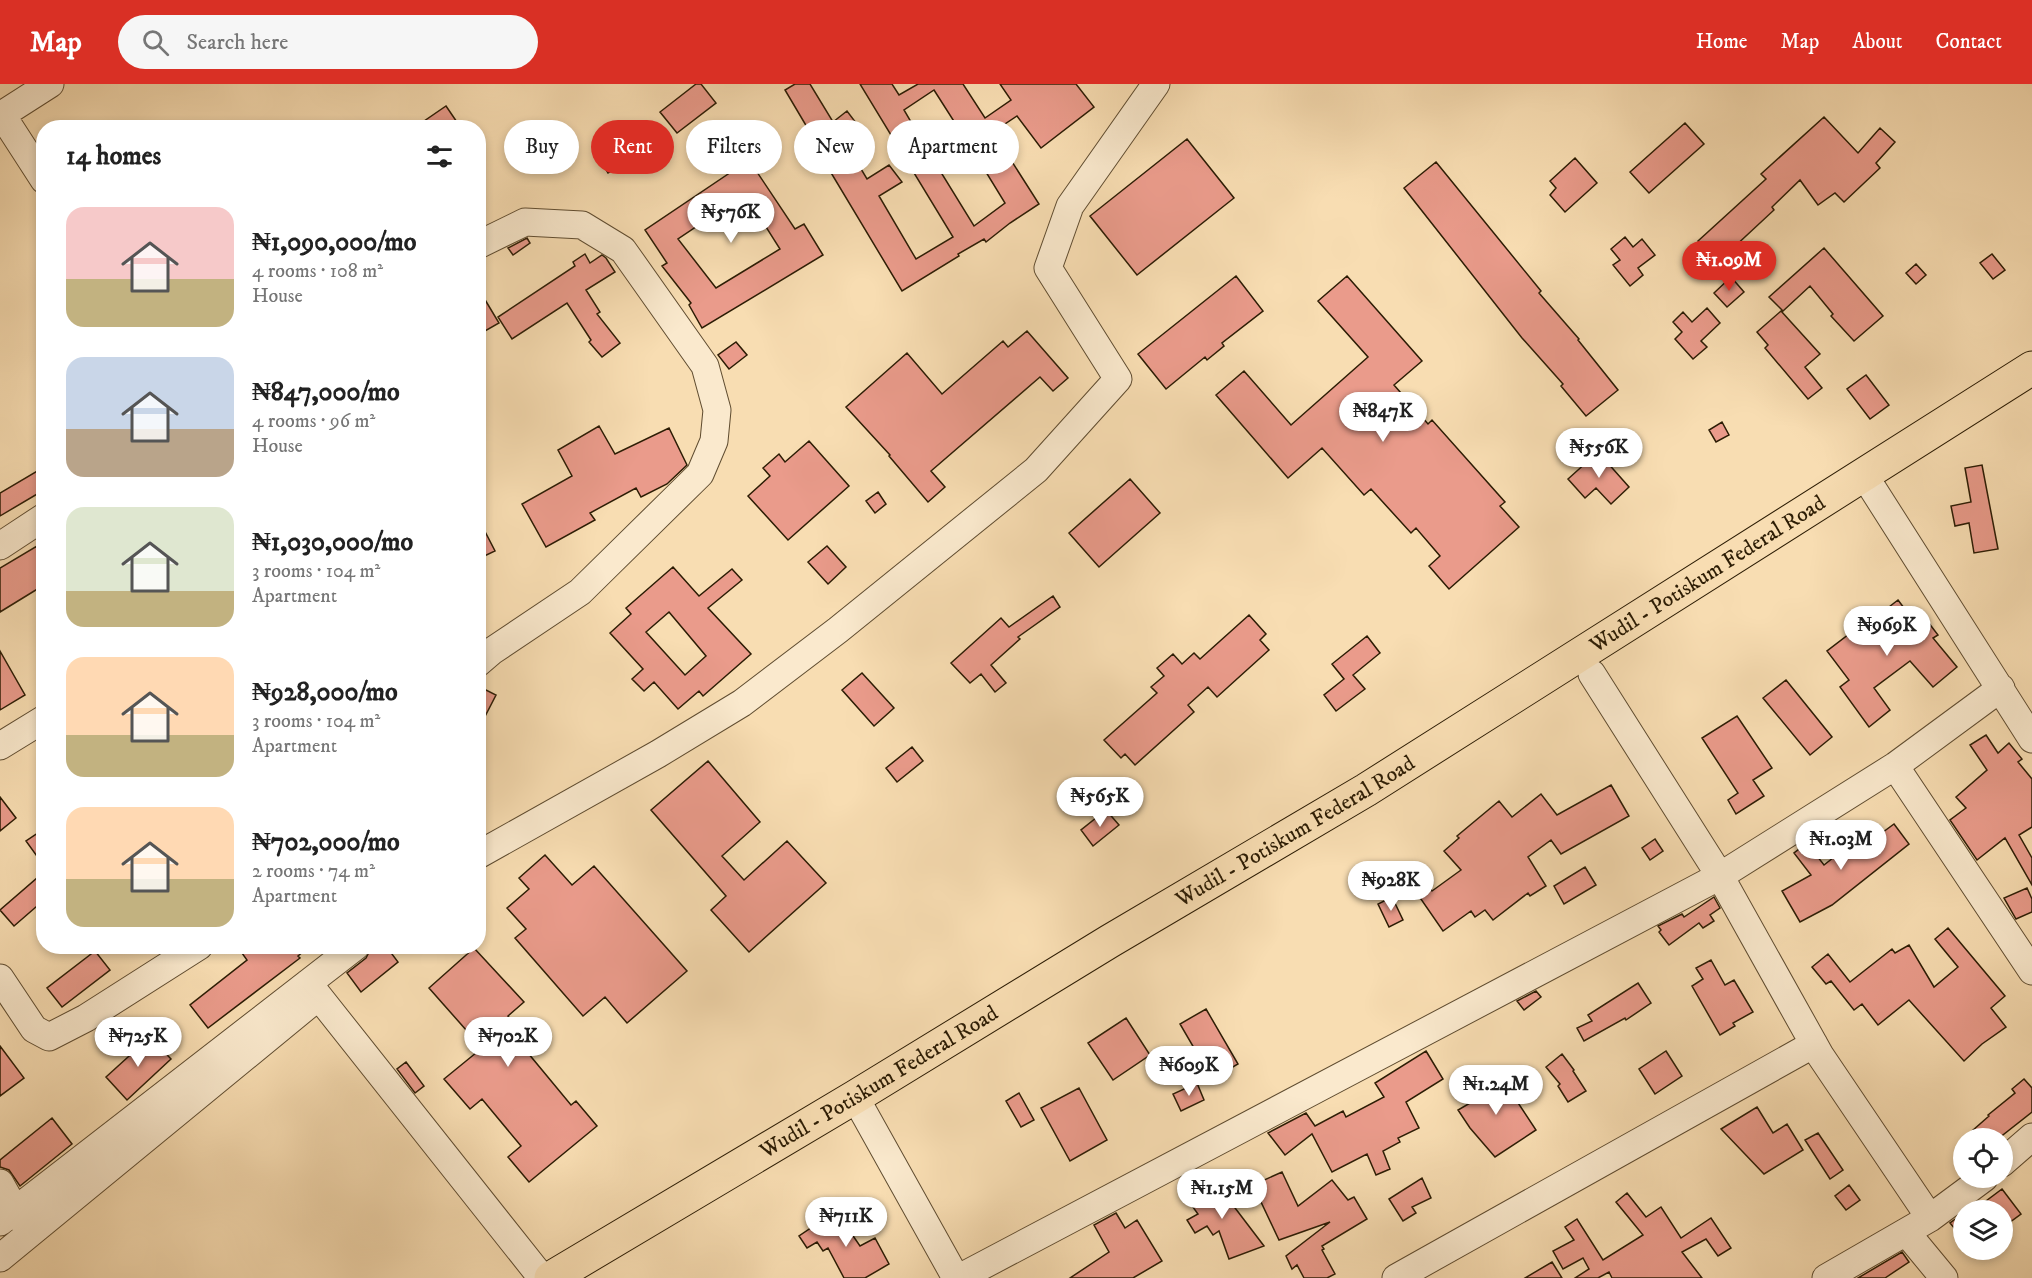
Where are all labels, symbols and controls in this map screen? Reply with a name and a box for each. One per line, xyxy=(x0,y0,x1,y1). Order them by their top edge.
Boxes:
search box xyxy=(118,15,538,69)
text: Map xyxy=(30,25,82,60)
icon: search xyxy=(139,26,172,59)
text: Search here xyxy=(187,29,288,56)
text: Home xyxy=(1696,29,1748,55)
text: Map xyxy=(1781,29,1819,55)
text: About xyxy=(1852,29,1903,55)
text: Contact xyxy=(1936,29,2002,55)
chip: Buy xyxy=(504,120,579,174)
chip: Rent xyxy=(591,120,674,174)
chip: Filters xyxy=(686,120,782,174)
chip: New xyxy=(794,120,875,174)
chip: Apartment xyxy=(887,120,1019,174)
text: 14 homes xyxy=(66,140,161,173)
icon: filters xyxy=(423,140,456,173)
pin: ₦576K xyxy=(689,193,773,244)
text: ₦576K xyxy=(701,200,761,225)
text: ₦1,090,000/mo xyxy=(252,226,416,259)
icon: home xyxy=(114,231,186,303)
pin: ₦1.09M xyxy=(1680,241,1778,292)
text: ₦1.09M xyxy=(1696,248,1762,273)
text: 4 rooms · 108 m² xyxy=(252,259,383,284)
text: House xyxy=(252,284,303,309)
text: ₦847,000/mo xyxy=(252,376,400,409)
icon: home xyxy=(114,381,186,453)
pin: ₦847K xyxy=(1341,392,1425,443)
text: ₦847K xyxy=(1353,399,1413,424)
text: 4 rooms · 96 m² xyxy=(252,409,375,434)
pin: ₦556K xyxy=(1557,428,1641,479)
text: House xyxy=(252,434,303,459)
text: ₦556K xyxy=(1570,435,1628,460)
street label: Wudil - Potiskum Federal Road xyxy=(1584,489,1830,659)
text: ₦1,030,000/mo xyxy=(252,526,413,559)
icon: home xyxy=(114,531,186,603)
text: 3 rooms · 104 m² xyxy=(252,559,380,584)
text: Apartment xyxy=(252,584,337,609)
pin: ₦969K xyxy=(1845,606,1929,657)
text: ₦969K xyxy=(1858,613,1916,638)
text: ₦928,000/mo xyxy=(252,676,398,709)
icon: home xyxy=(114,681,186,753)
text: 3 rooms · 104 m² xyxy=(252,709,380,734)
text: Apartment xyxy=(252,734,337,759)
street label: Wudil - Potiskum Federal Road xyxy=(1170,749,1420,913)
pin: ₦565K xyxy=(1058,777,1142,828)
text: ₦565K xyxy=(1071,784,1129,809)
pin: ₦1.03M xyxy=(1792,820,1890,871)
text: ₦702,000/mo xyxy=(252,826,400,859)
text: ₦1.03M xyxy=(1809,827,1873,852)
icon: home xyxy=(114,831,186,903)
text: 2 rooms · 74 m² xyxy=(252,859,375,884)
pin: ₦928K xyxy=(1349,861,1433,912)
text: ₦928K xyxy=(1362,868,1420,893)
text: Apartment xyxy=(252,884,337,909)
street label: Wudil - Potiskum Federal Road xyxy=(754,999,1003,1165)
pin: ₦725K xyxy=(96,1017,180,1068)
pin: ₦702K xyxy=(466,1017,550,1068)
text: ₦725K xyxy=(109,1024,167,1049)
text: ₦702K xyxy=(478,1024,538,1049)
pin: ₦609K xyxy=(1147,1046,1231,1097)
text: ₦609K xyxy=(1159,1053,1219,1078)
pin: ₦1.24M xyxy=(1447,1065,1545,1116)
text: ₦1.24M xyxy=(1463,1072,1529,1097)
map controls xyxy=(1953,1128,2013,1260)
button: locate xyxy=(1953,1128,2013,1188)
pin: ₦1.15M xyxy=(1173,1169,1271,1220)
text: ₦1.15M xyxy=(1191,1176,1253,1201)
pin: ₦711K xyxy=(804,1197,888,1248)
button: layers xyxy=(1953,1200,2013,1260)
text: ₦711K xyxy=(819,1204,873,1229)

